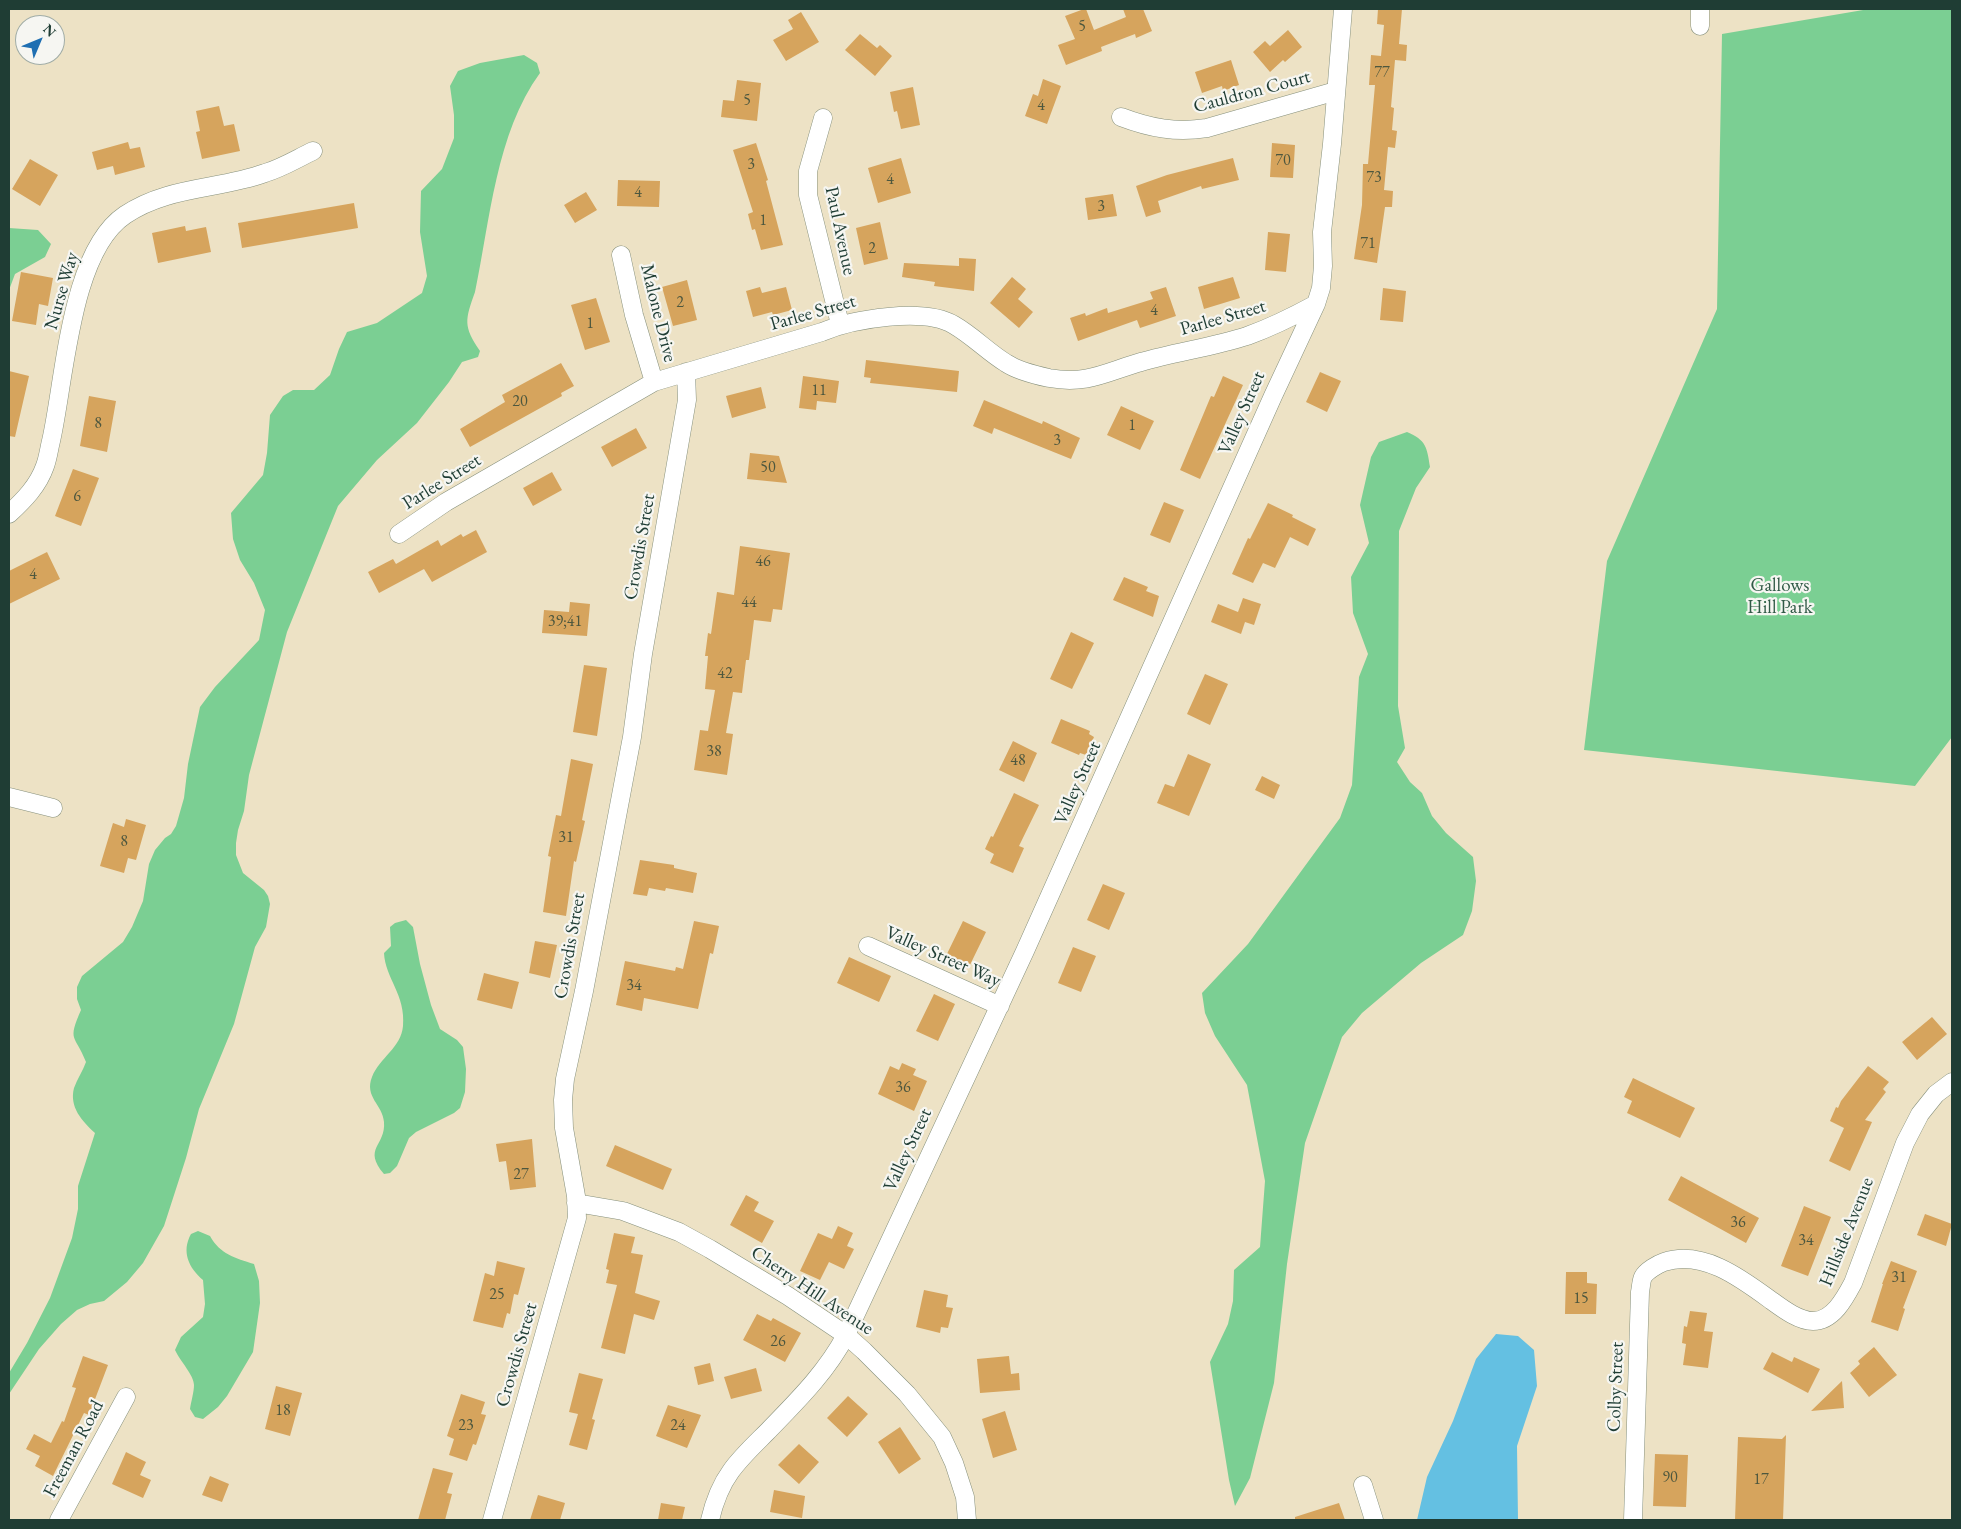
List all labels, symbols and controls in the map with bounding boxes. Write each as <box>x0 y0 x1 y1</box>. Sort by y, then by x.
north arrow <box>15 15 65 65</box>
house number: 5 <box>1078 17 1086 37</box>
text: N <box>40 20 60 40</box>
house number: 77 <box>1374 63 1390 83</box>
street label: Cauldron Court <box>1191 65 1313 119</box>
house number: 5 <box>743 91 751 111</box>
house number: 4 <box>1037 96 1045 116</box>
house number: 70 <box>1275 151 1291 171</box>
house number: 3 <box>747 155 755 175</box>
house number: 73 <box>1366 168 1382 188</box>
house number: 4 <box>886 170 894 190</box>
house number: 4 <box>634 183 642 203</box>
street label: Paul Avenue <box>819 185 861 277</box>
house number: 3 <box>1097 197 1105 217</box>
house number: 1 <box>759 211 767 231</box>
house number: 71 <box>1360 234 1376 254</box>
house number: 2 <box>868 239 876 259</box>
street label: Nurse Way <box>40 249 84 333</box>
street label: Malone Drive <box>635 262 681 364</box>
street label: Parlee Street <box>767 290 859 336</box>
house number: 2 <box>676 293 684 313</box>
street label: Parlee Street <box>1177 295 1269 341</box>
house number: 4 <box>1150 301 1158 321</box>
house number: 1 <box>586 314 594 334</box>
street label: Valley Street <box>1214 368 1270 458</box>
house number: 11 <box>811 381 827 401</box>
house number: 20 <box>512 392 528 412</box>
house number: 8 <box>94 414 102 434</box>
house number: 1 <box>1128 416 1136 436</box>
house number: 3 <box>1053 431 1061 451</box>
street label: Parlee Street <box>399 449 485 515</box>
house number: 50 <box>760 458 776 478</box>
house number: 6 <box>73 487 81 507</box>
street label: Crowdis Street <box>619 492 661 602</box>
house number: 46 <box>755 552 771 572</box>
house number: 4 <box>29 565 37 585</box>
park label: Gallows Hill Park <box>1747 575 1813 619</box>
house number: 44 <box>741 593 757 613</box>
house number: 39;41 <box>548 612 582 632</box>
house number: 42 <box>717 664 733 684</box>
street label: Valley Street <box>1050 738 1106 828</box>
house number: 38 <box>706 742 722 762</box>
house number: 48 <box>1010 751 1026 771</box>
house number: 31 <box>558 828 574 848</box>
house number: 8 <box>120 832 128 852</box>
street label: Crowdis Street <box>549 891 591 1001</box>
street label: Valley Street Way <box>882 921 1004 993</box>
house number: 34 <box>626 976 642 996</box>
house number: 36 <box>895 1078 911 1098</box>
street label: Valley Street <box>879 1105 937 1195</box>
house number: 27 <box>513 1165 529 1185</box>
street label: Hillside Avenue <box>1815 1174 1879 1290</box>
house number: 36 <box>1730 1213 1746 1233</box>
house number: 34 <box>1798 1231 1814 1251</box>
street label: Cherry Hill Avenue <box>746 1242 878 1340</box>
house number: 31 <box>1891 1268 1907 1288</box>
house number: 25 <box>489 1285 505 1305</box>
house number: 15 <box>1573 1289 1589 1309</box>
street label: Crowdis Street <box>491 1300 543 1410</box>
house number: 26 <box>770 1332 786 1352</box>
street label: Colby Street <box>1603 1341 1629 1433</box>
street label: Freeman Road <box>39 1397 109 1501</box>
house number: 18 <box>275 1401 291 1421</box>
house number: 23 <box>458 1416 474 1436</box>
house number: 24 <box>670 1416 686 1436</box>
house number: 90 <box>1662 1468 1678 1488</box>
house number: 17 <box>1753 1470 1769 1490</box>

